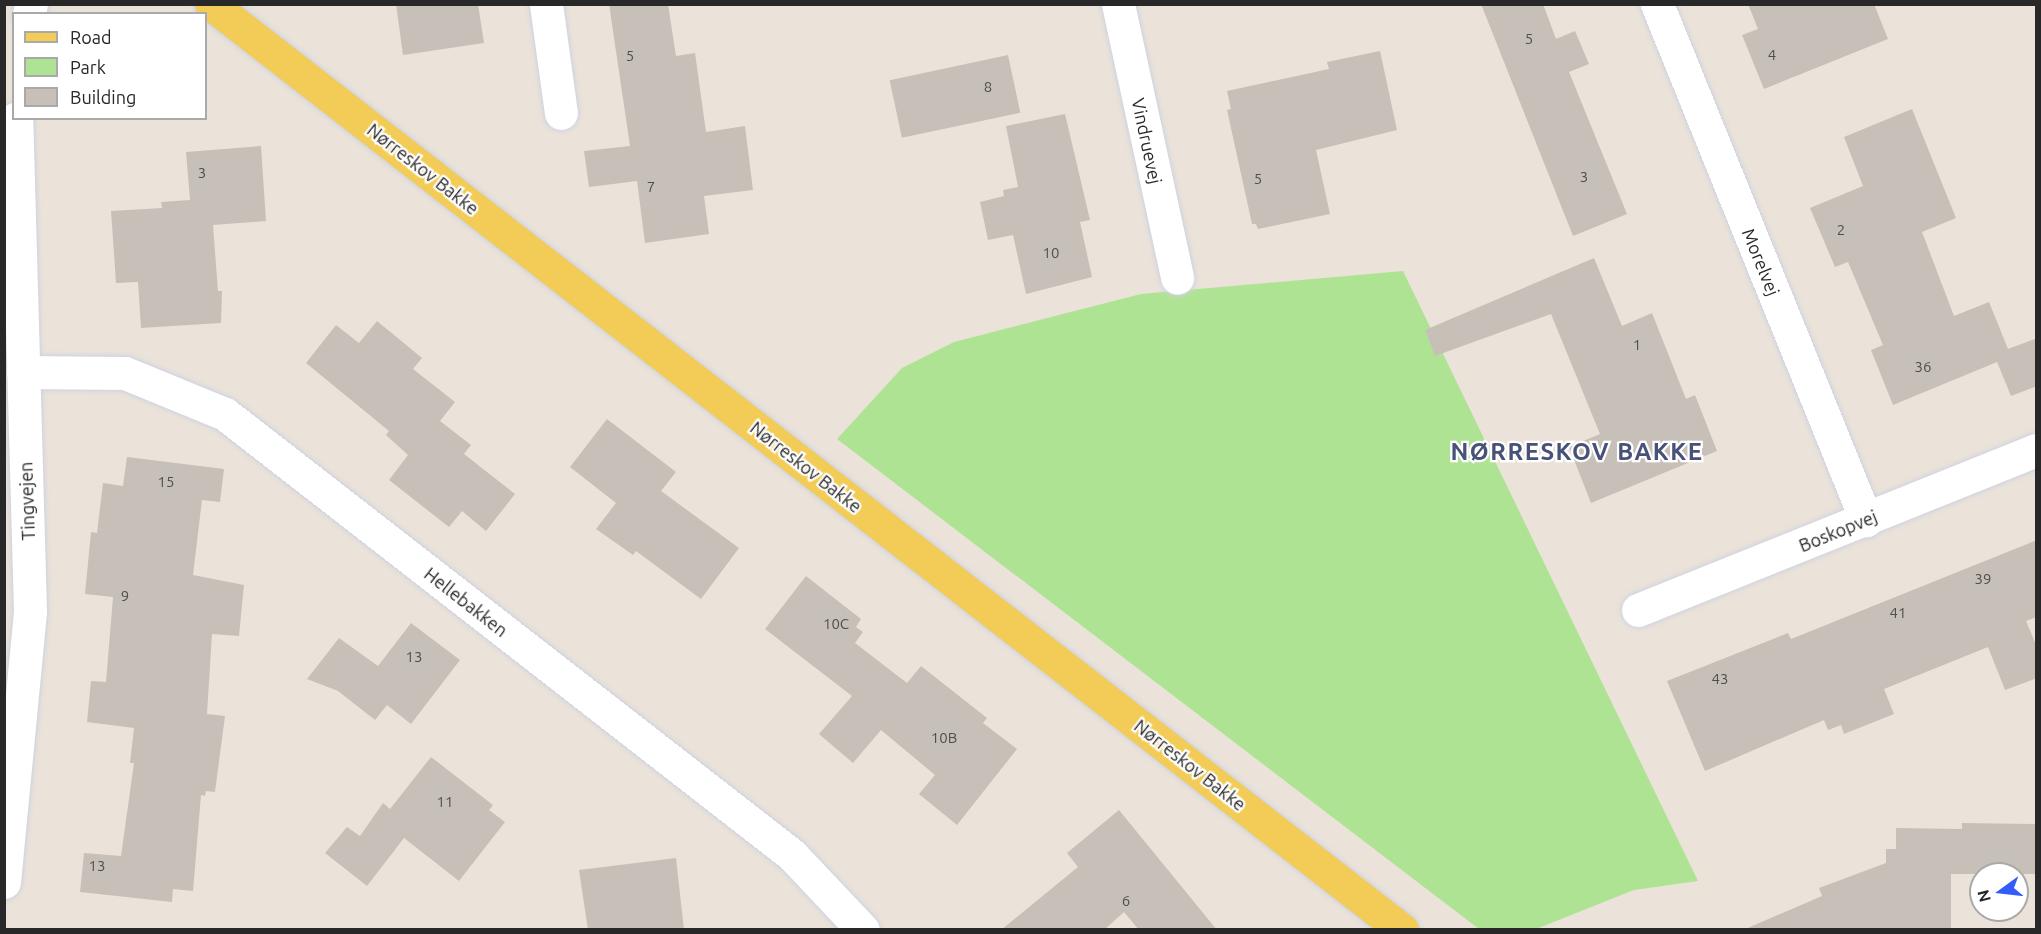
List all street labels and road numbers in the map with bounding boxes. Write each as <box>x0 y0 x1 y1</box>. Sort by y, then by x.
street label: Vindruevej <box>1127 96 1167 186</box>
street label: Nørreskov Bakke <box>363 119 483 219</box>
street label: Morelvej <box>1738 225 1784 299</box>
street label: Nørreskov Bakke <box>746 417 866 517</box>
street label: Tingvejen <box>15 461 39 541</box>
street label: Boskopvej <box>1796 506 1880 556</box>
street label: Hellebakken <box>420 563 512 641</box>
street label: Nørreskov Bakke <box>1130 715 1250 815</box>

